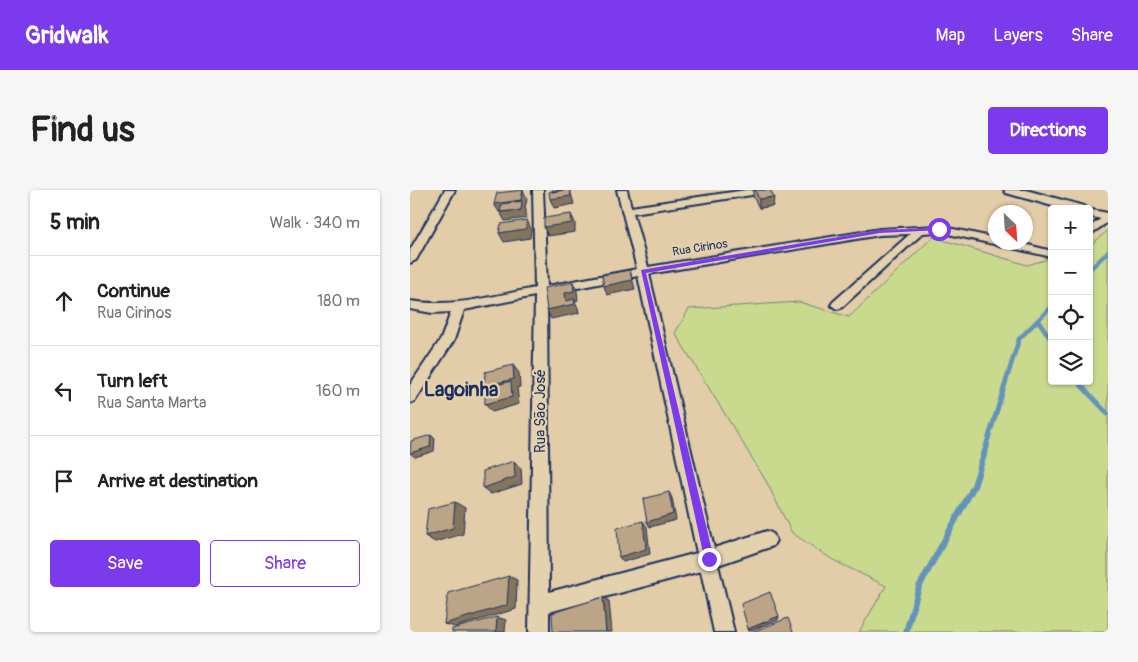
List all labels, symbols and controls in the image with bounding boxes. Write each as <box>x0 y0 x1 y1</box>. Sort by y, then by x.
text: Gridwalk <box>25 21 109 50</box>
text: Map <box>936 24 965 47</box>
text: Layers <box>993 24 1043 47</box>
text: Share <box>1071 24 1113 47</box>
button: Directions <box>988 107 1108 154</box>
text: Find us <box>30 108 135 152</box>
north arrow <box>988 205 1033 250</box>
map controls <box>1048 205 1093 385</box>
button: + <box>1048 205 1093 250</box>
text: 5 min <box>50 209 100 236</box>
text: Walk · 340 m <box>269 213 360 233</box>
route start <box>928 218 951 241</box>
street label: Rua Cirinos <box>671 236 729 260</box>
button: − <box>1048 250 1093 295</box>
text: Continue <box>97 279 170 303</box>
icon: ahead <box>50 287 78 315</box>
text: 180 m <box>317 291 360 311</box>
button: locate <box>1048 295 1093 340</box>
text: Rua Cirinos <box>97 303 171 323</box>
button: layers <box>1048 340 1093 385</box>
text: Turn left <box>97 369 167 393</box>
street label: Rua São José <box>531 369 550 453</box>
icon: left <box>50 377 78 405</box>
district label: Lagoinha <box>424 377 498 402</box>
text: 160 m <box>316 381 360 401</box>
text: Rua Santa Marta <box>97 393 206 413</box>
icon: arrive <box>50 467 78 495</box>
text: Arrive at destination <box>97 469 258 493</box>
button: Save <box>50 540 200 587</box>
button: Share <box>210 540 360 587</box>
route end <box>698 548 721 571</box>

